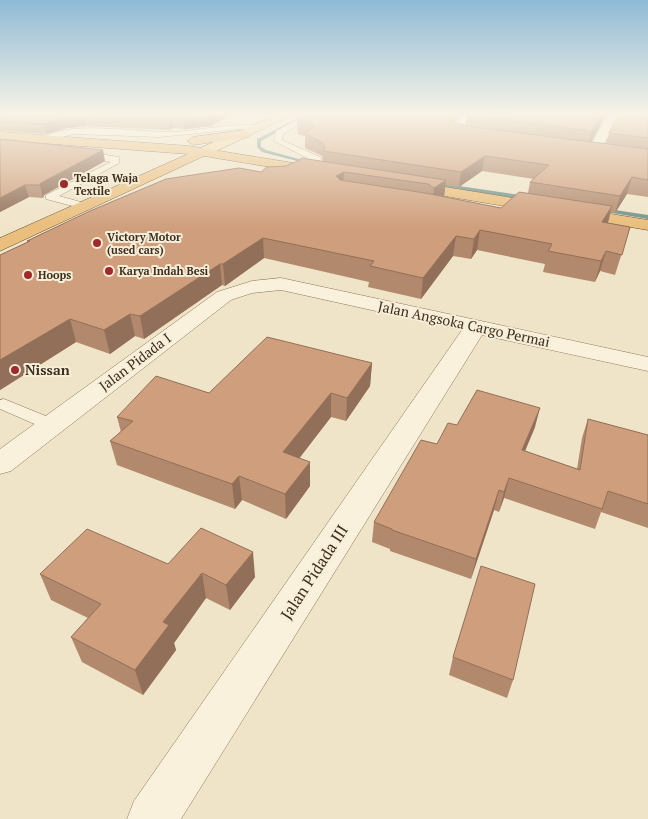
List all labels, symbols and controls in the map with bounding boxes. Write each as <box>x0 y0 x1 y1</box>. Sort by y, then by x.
place label: Telaga Waja Textile <box>74 171 138 198</box>
marker: Telaga Waja Textile <box>58 178 70 190</box>
place label: Victory Motor (used cars) <box>107 230 181 257</box>
marker: Victory Motor (used cars) <box>91 237 103 249</box>
place label: Karya Indah Besi <box>119 264 209 278</box>
marker: Karya Indah Besi <box>103 265 115 277</box>
place label: Hoops <box>38 268 71 282</box>
marker: Hoops <box>22 269 34 281</box>
street label: Jalan Angsoka Cargo Permai <box>377 296 552 351</box>
street label: Jalan Pidada I <box>95 328 175 395</box>
place label: Nissan <box>25 360 70 379</box>
marker: Nissan <box>9 364 21 376</box>
street label: Jalan Pidada III <box>275 520 353 624</box>

